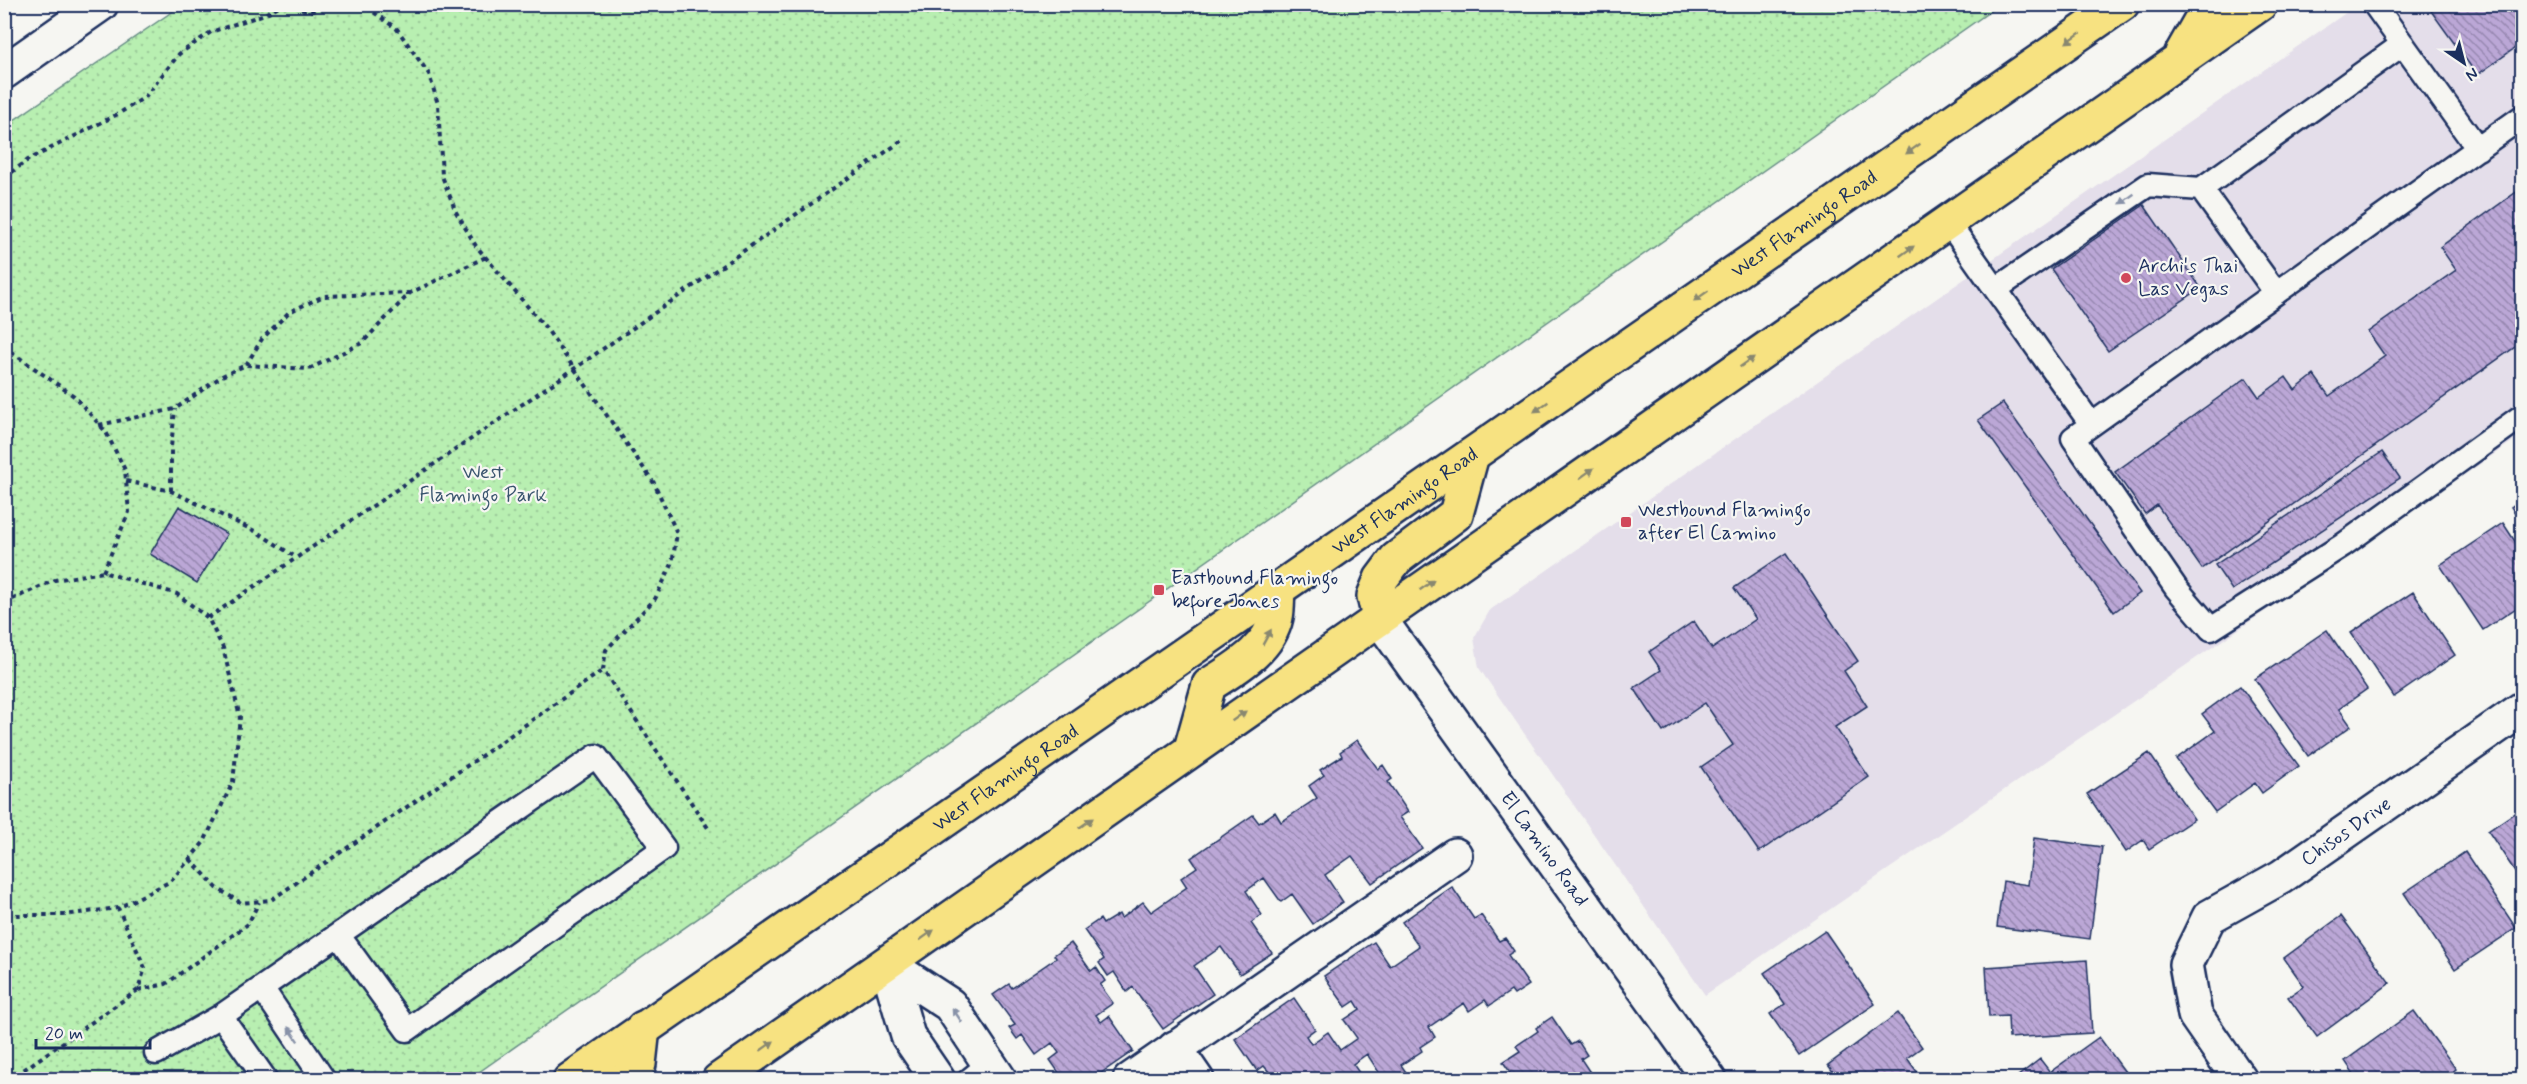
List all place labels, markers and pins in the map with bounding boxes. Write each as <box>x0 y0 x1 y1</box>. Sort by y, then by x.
place label: Archi's Thai Las Vegas <box>2138 253 2238 303</box>
marker: Archi's Thai Las Vegas <box>2119 271 2133 285</box>
place label: Westbound Flamingo after El Camino <box>1638 497 1811 547</box>
marker: Westbound Flamingo after El Camino <box>1619 515 1633 529</box>
place label: Eastbound Flamingo before Jones <box>1171 565 1338 617</box>
marker: Eastbound Flamingo before Jones <box>1152 583 1166 597</box>

